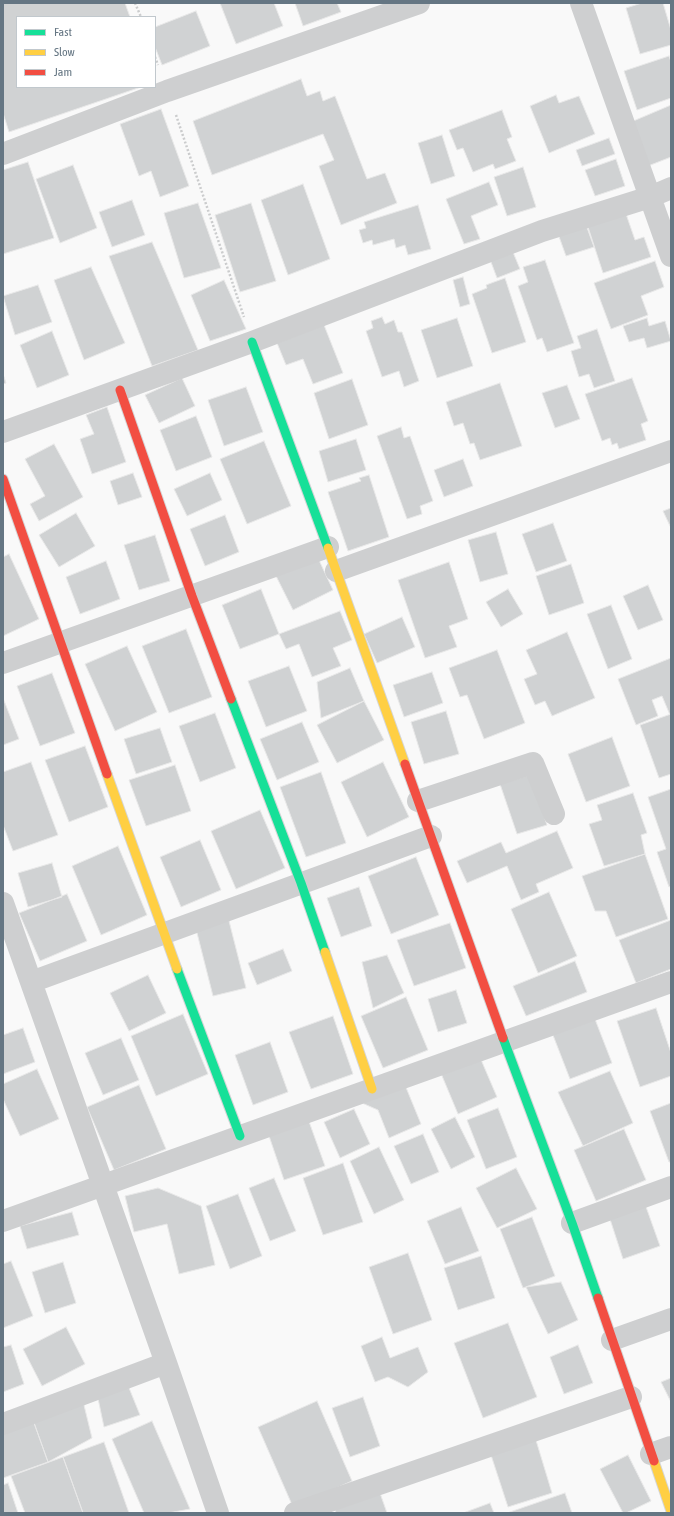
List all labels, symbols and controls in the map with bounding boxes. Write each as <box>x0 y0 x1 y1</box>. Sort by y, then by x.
legend <box>16 16 156 88</box>
text: Fast <box>54 25 72 39</box>
text: Slow <box>54 45 75 59</box>
text: Jam <box>54 65 72 79</box>

